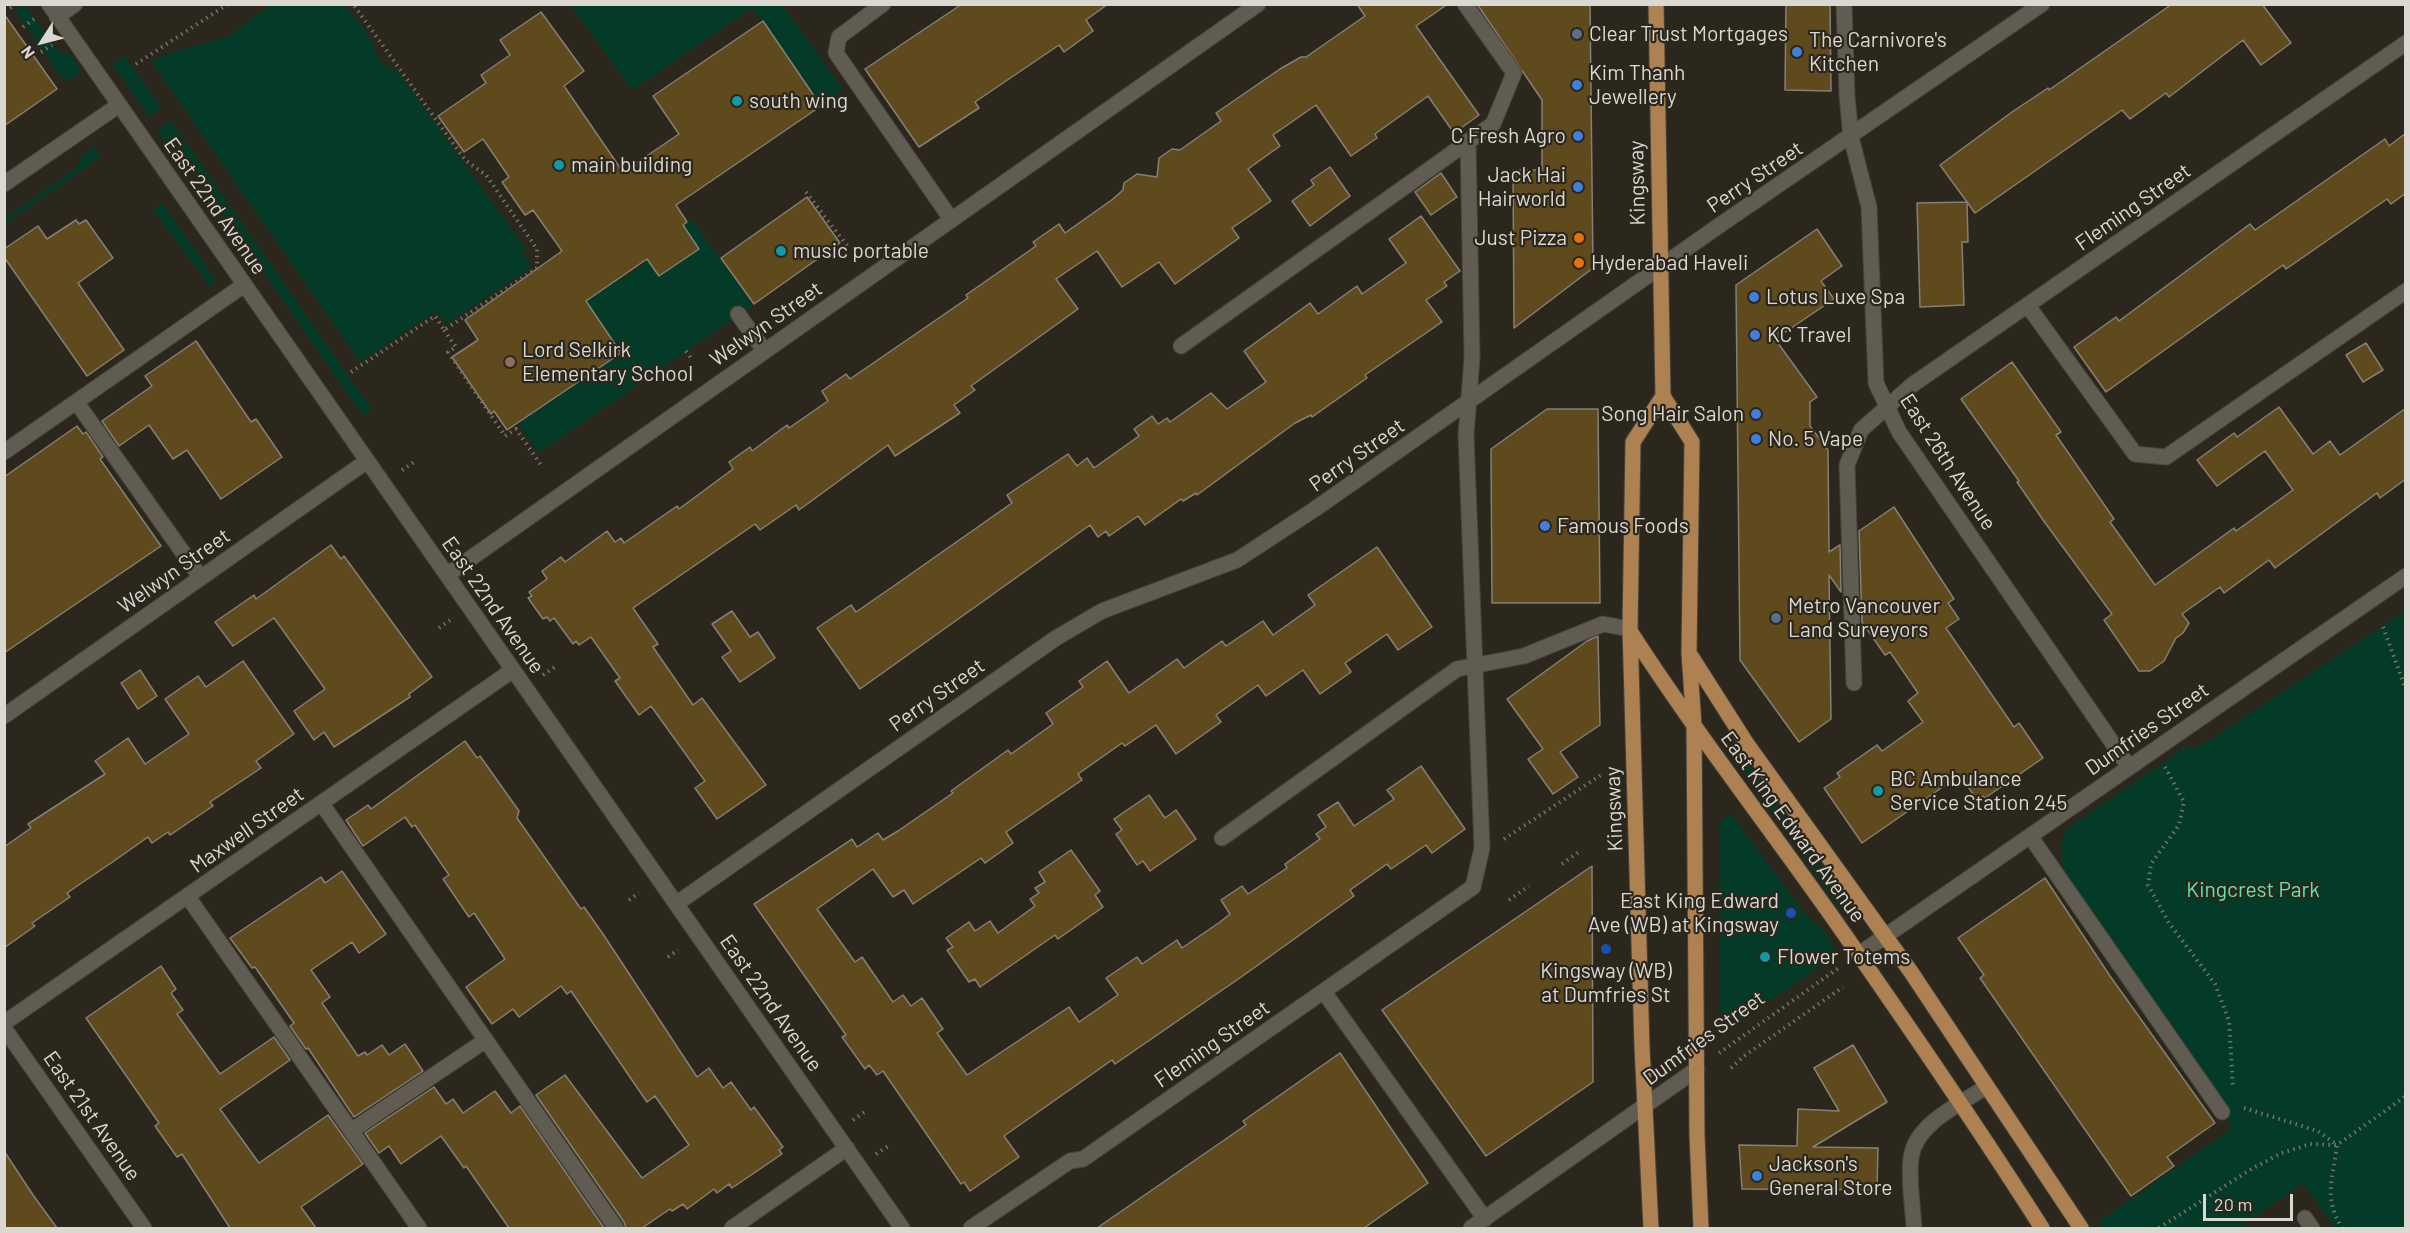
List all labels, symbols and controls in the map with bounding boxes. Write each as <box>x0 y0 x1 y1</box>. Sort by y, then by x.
north arrow <box>12 12 72 72</box>
place label: Clear Trust Mortgages <box>1589 21 1788 47</box>
marker: Clear Trust Mortgages <box>1570 27 1584 41</box>
place label: The Carnivore's Kitchen <box>1809 27 1947 77</box>
text: N <box>16 43 38 63</box>
marker: The Carnivore's Kitchen <box>1790 45 1804 59</box>
place label: Kim Thanh Jewellery <box>1589 60 1685 110</box>
marker: Kim Thanh Jewellery <box>1570 78 1584 92</box>
place label: south wing <box>749 88 848 114</box>
marker: south wing <box>730 94 744 108</box>
place label: C Fresh Agro <box>1451 123 1566 149</box>
marker: C Fresh Agro <box>1571 129 1585 143</box>
street label: East 22nd Avenue <box>158 133 272 279</box>
street label: Perry Street <box>1702 136 1808 218</box>
street label: Kingsway <box>1624 140 1650 226</box>
place label: main building <box>571 152 692 178</box>
marker: main building <box>552 158 566 172</box>
street label: Fleming Street <box>2071 158 2195 256</box>
place label: Jack Hai Hairworld <box>1478 162 1566 212</box>
marker: Jack Hai Hairworld <box>1571 180 1585 194</box>
place label: Just Pizza <box>1474 225 1567 251</box>
marker: Just Pizza <box>1572 231 1586 245</box>
place label: music portable <box>793 238 929 264</box>
marker: music portable <box>774 244 788 258</box>
place label: Hyderabad Haveli <box>1591 250 1748 276</box>
marker: Hyderabad Haveli <box>1572 256 1586 270</box>
street label: Welwyn Street <box>705 276 827 372</box>
place label: Lotus Luxe Spa <box>1766 284 1905 310</box>
marker: Lotus Luxe Spa <box>1747 290 1761 304</box>
place label: KC Travel <box>1767 322 1851 348</box>
marker: KC Travel <box>1748 328 1762 342</box>
place label: Lord Selkirk Elementary School <box>522 337 693 387</box>
marker: Lord Selkirk Elementary School <box>503 355 517 369</box>
street label: East 26th Avenue <box>1895 389 2001 535</box>
place label: Song Hair Salon <box>1601 401 1744 427</box>
marker: Song Hair Salon <box>1749 407 1763 421</box>
street label: Perry Street <box>1305 413 1409 497</box>
place label: No. 5 Vape <box>1768 426 1863 452</box>
marker: No. 5 Vape <box>1749 432 1763 446</box>
place label: Famous Foods <box>1557 513 1689 539</box>
marker: Famous Foods <box>1538 519 1552 533</box>
street label: Welwyn Street <box>113 523 235 619</box>
street label: East 22nd Avenue <box>436 532 550 678</box>
place label: Metro Vancouver Land Surveyors <box>1788 593 1940 643</box>
marker: Metro Vancouver Land Surveyors <box>1769 611 1783 625</box>
street label: Perry Street <box>885 653 989 737</box>
street label: Dumfries Street <box>2081 677 2213 781</box>
street label: East King Edward Avenue <box>1715 727 1871 927</box>
street label: Kingsway <box>1600 766 1628 852</box>
place label: BC Ambulance Service Station 245 <box>1890 766 2067 816</box>
street label: Maxwell Street <box>185 782 309 878</box>
marker: BC Ambulance Service Station 245 <box>1871 784 1885 798</box>
park label: Kingcrest Park <box>2186 877 2320 903</box>
place label: East King Edward Ave (WB) at Kingsway <box>1588 888 1779 938</box>
marker: East King Edward Ave (WB) at Kingsway <box>1784 906 1798 920</box>
street label: East 22nd Avenue <box>714 930 828 1076</box>
marker: Kingsway (WB) at Dumfries St <box>1599 942 1613 956</box>
place label: Flower Totems <box>1777 944 1910 970</box>
marker: Flower Totems <box>1758 950 1772 964</box>
place label: Kingsway (WB) at Dumfries St <box>1540 958 1672 1008</box>
street label: Dumfries Street <box>1638 985 1770 1091</box>
street label: Fleming Street <box>1150 995 1274 1093</box>
street label: East 21st Avenue <box>38 1046 146 1186</box>
place label: Jackson's General Store <box>1769 1151 1893 1201</box>
marker: Jackson's General Store <box>1750 1169 1764 1183</box>
scale bar <box>2206 1182 2296 1220</box>
text: 20 m <box>2214 1193 2252 1215</box>

